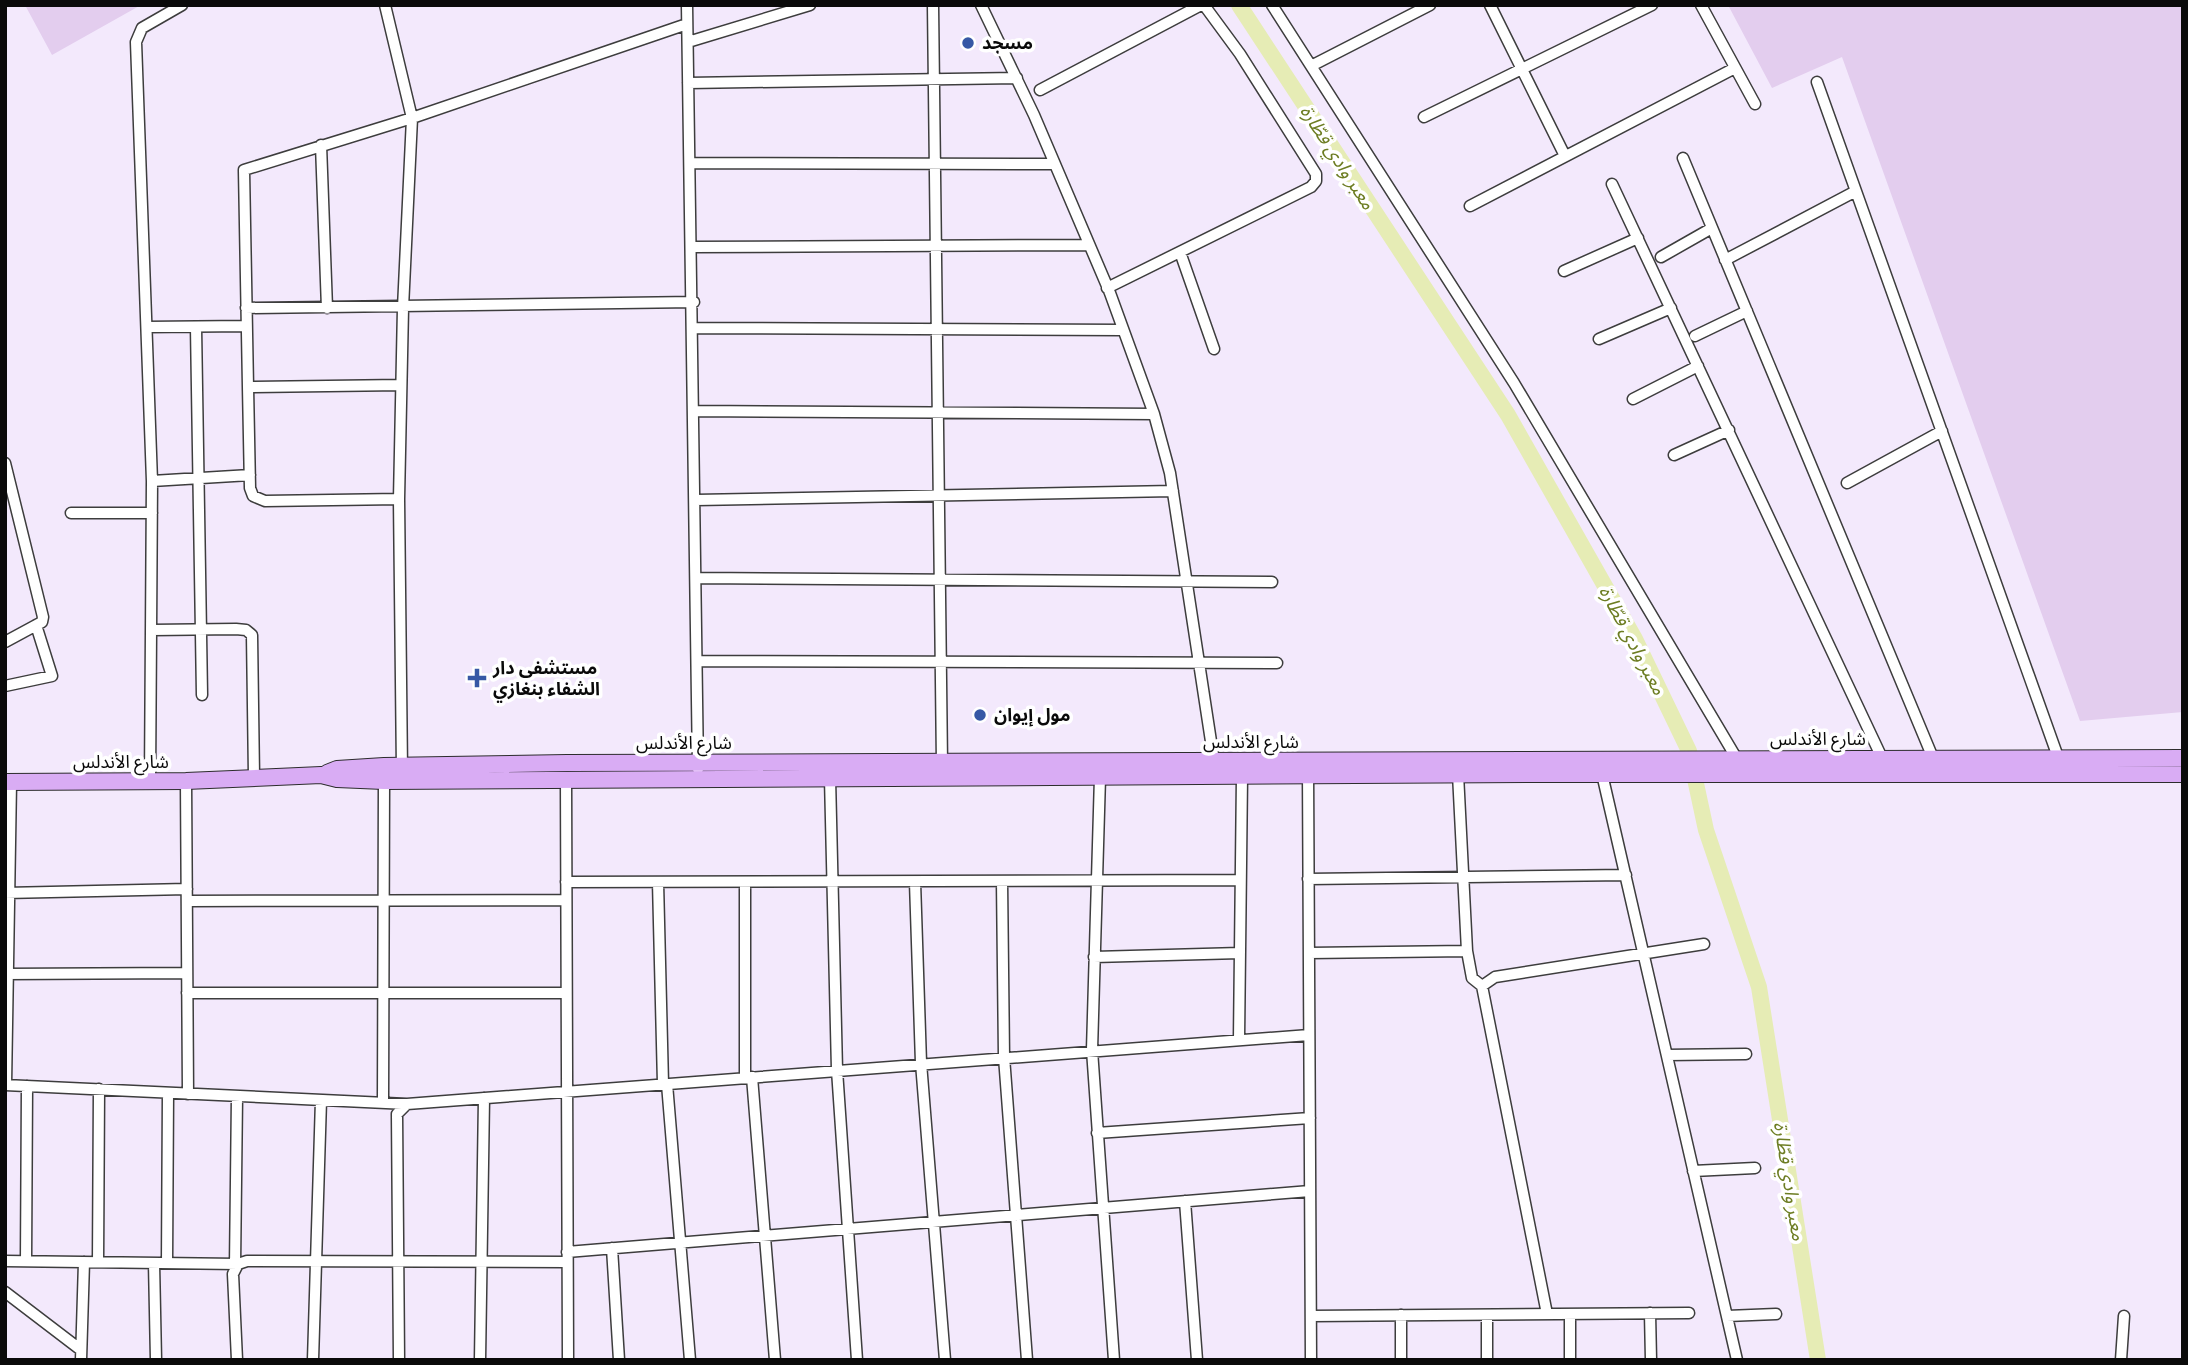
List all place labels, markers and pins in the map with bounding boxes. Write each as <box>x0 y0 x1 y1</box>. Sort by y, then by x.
place label: مسجد <box>982 31 1033 54</box>
marker: مسجد <box>960 35 976 51</box>
place label: مستشفى دار الشفاء بنغازي <box>492 656 600 703</box>
marker: مستشفى دار الشفاء بنغازي <box>467 668 487 688</box>
place label: مول إيوان <box>994 703 1070 727</box>
marker: مول إيوان <box>972 707 988 723</box>

